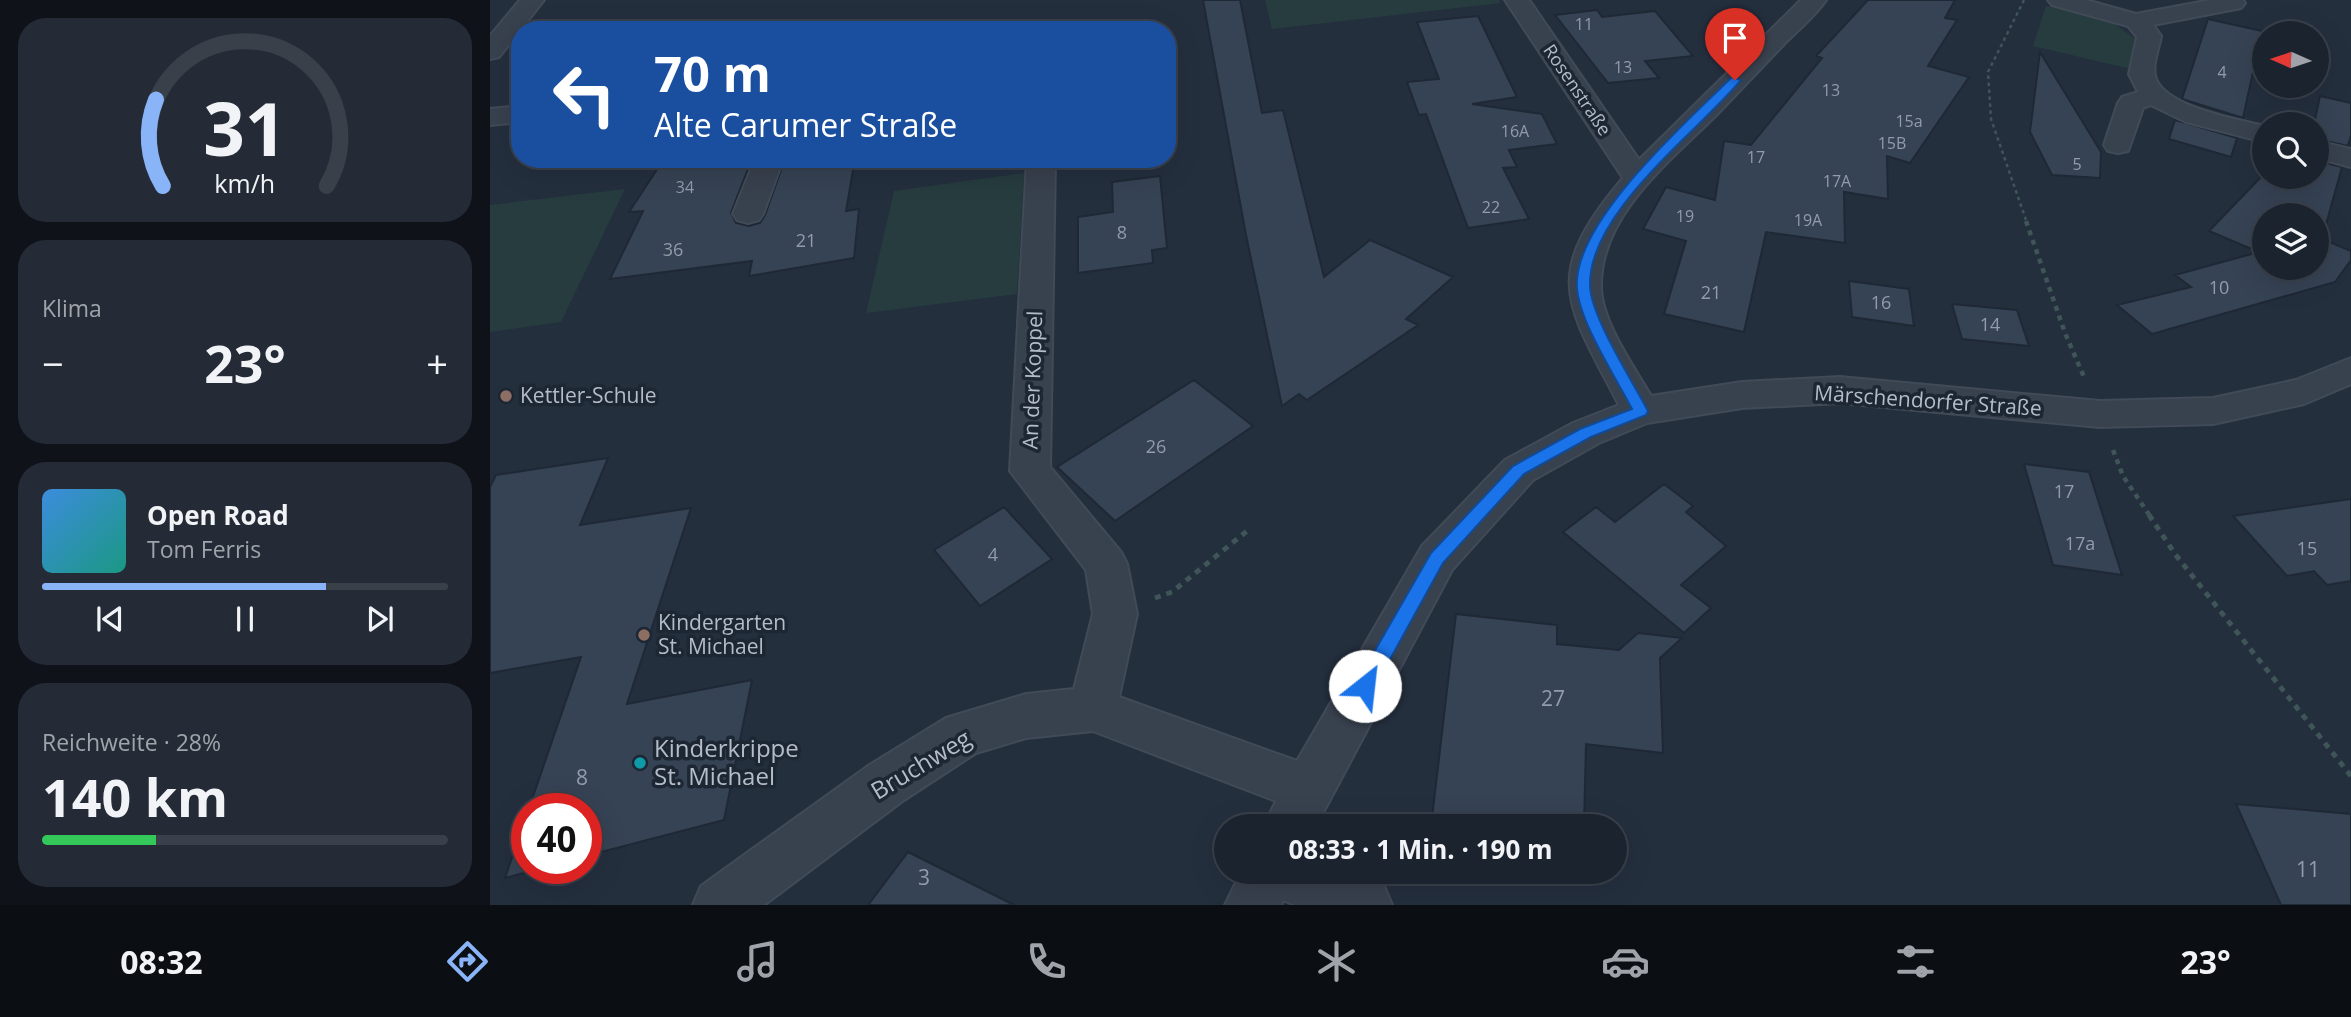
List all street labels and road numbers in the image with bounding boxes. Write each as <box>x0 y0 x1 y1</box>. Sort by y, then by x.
street label: Rosenstraße <box>1538 39 1617 140</box>
street label: An der Koppel <box>1016 310 1048 450</box>
street label: Märschendorfer Straße <box>1813 378 2043 422</box>
street label: Bruchweg <box>864 721 976 807</box>

